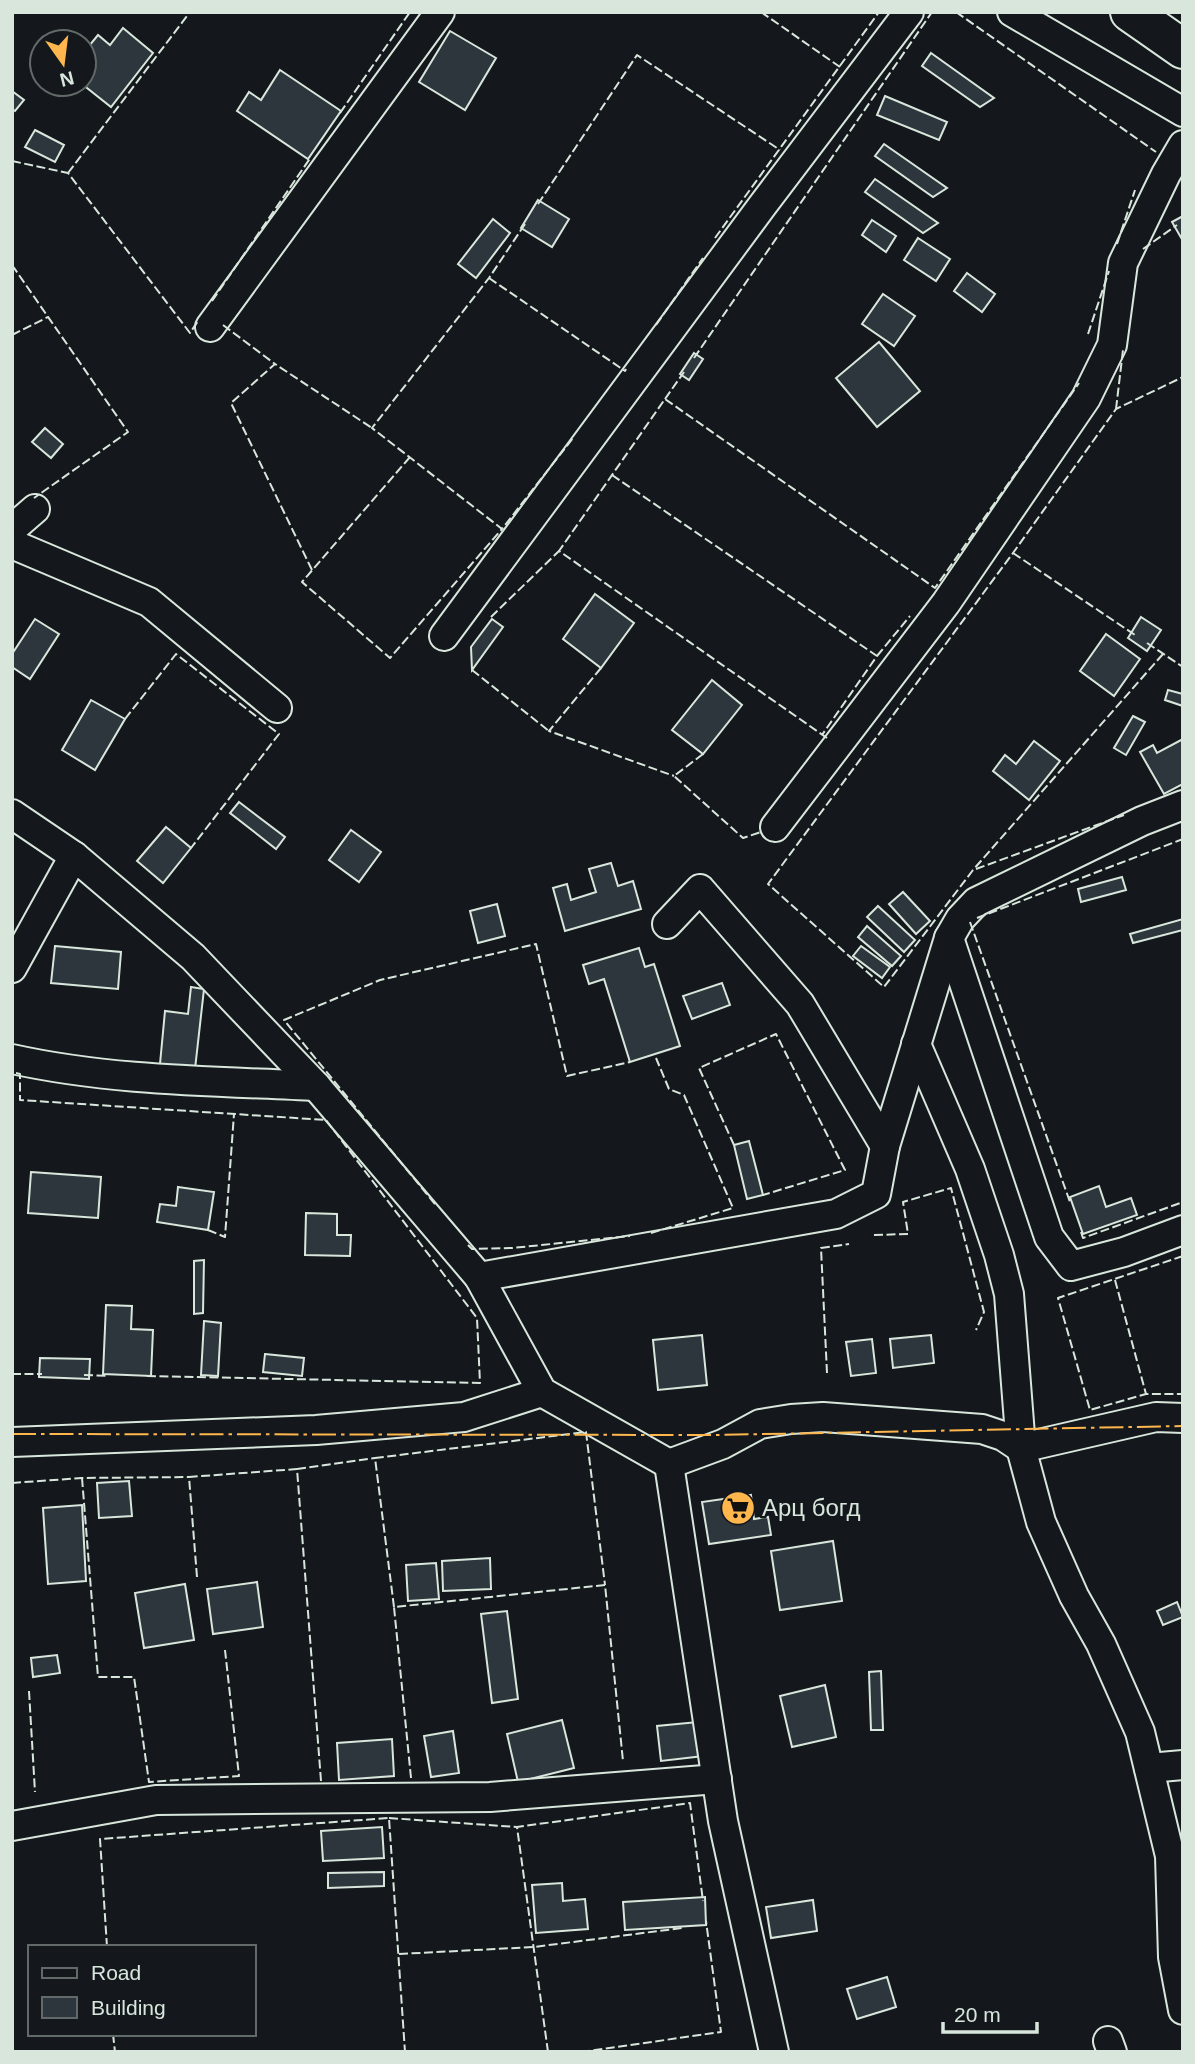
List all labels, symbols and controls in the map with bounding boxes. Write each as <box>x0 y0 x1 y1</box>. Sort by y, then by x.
north arrow <box>28 28 98 98</box>
text: N <box>58 67 76 91</box>
supermarket icon: Арц богд <box>719 1489 757 1527</box>
place label: Арц богд <box>762 1494 861 1521</box>
legend <box>28 1945 256 2036</box>
text: Road <box>91 1961 141 1984</box>
scale bar <box>943 1990 1038 2034</box>
text: Building <box>91 1996 166 2019</box>
text: 20 m <box>954 2003 1001 2026</box>

